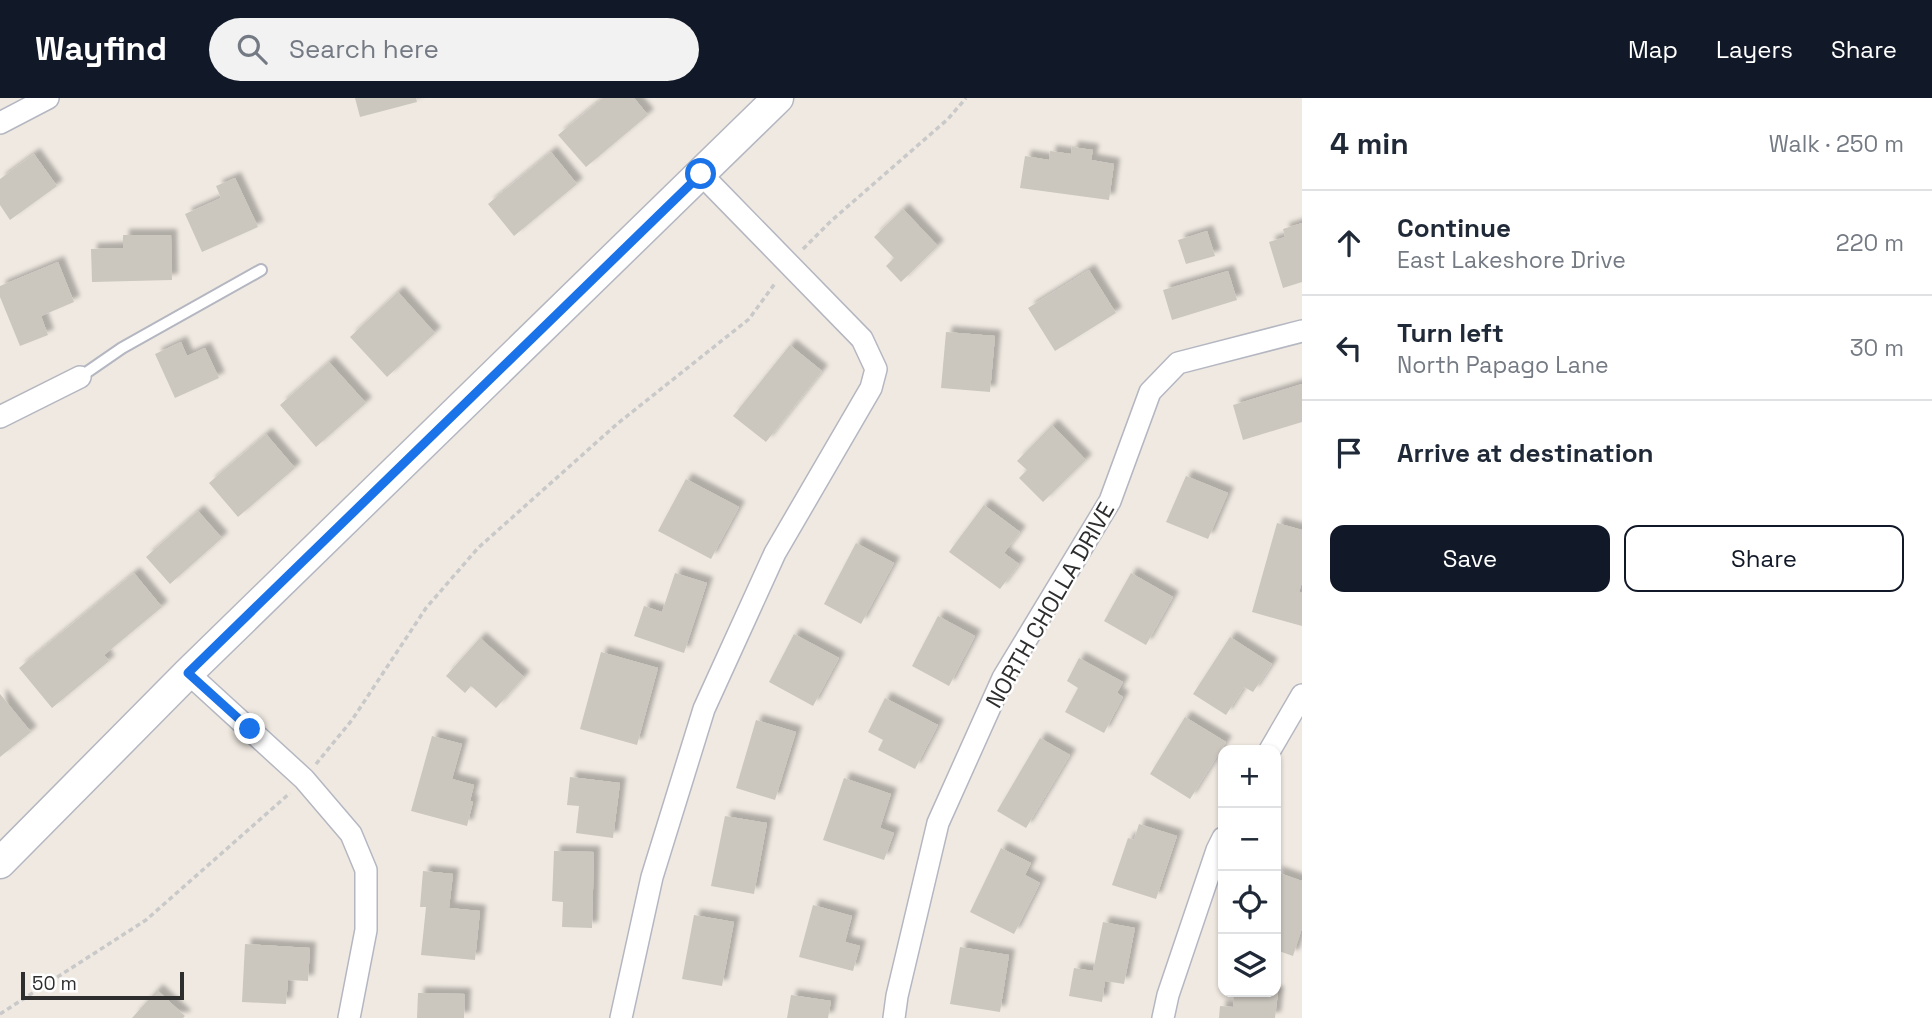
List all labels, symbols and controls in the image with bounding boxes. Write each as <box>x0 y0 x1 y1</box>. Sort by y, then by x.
search box <box>209 18 699 81</box>
text: Wayfind <box>35 28 167 70</box>
icon: search <box>233 30 271 68</box>
text: Search here <box>289 32 439 66</box>
text: Map <box>1628 34 1678 65</box>
text: Layers <box>1716 34 1793 65</box>
text: Share <box>1831 34 1897 65</box>
text: 4 min <box>1330 124 1409 163</box>
text: Walk · 250 m <box>1769 129 1904 159</box>
route start <box>685 158 716 189</box>
text: Continue <box>1397 211 1511 245</box>
icon: ahead <box>1330 224 1368 262</box>
text: 220 m <box>1836 228 1904 258</box>
text: East Lakeshore Drive <box>1397 245 1626 275</box>
text: Turn left <box>1397 316 1504 350</box>
icon: left <box>1330 329 1368 367</box>
text: 30 m <box>1850 333 1904 363</box>
text: North Papago Lane <box>1397 350 1609 380</box>
icon: arrive <box>1330 434 1368 472</box>
text: Arrive at destination <box>1397 436 1654 470</box>
street label: NORTH CHOLLA DRIVE <box>979 497 1121 713</box>
button: Save <box>1330 525 1610 592</box>
button: Share <box>1624 525 1904 592</box>
route end <box>234 713 265 744</box>
map controls <box>1218 745 1281 997</box>
button: + <box>1218 745 1281 808</box>
button: − <box>1218 808 1281 871</box>
button: locate <box>1218 871 1281 934</box>
button: layers <box>1218 934 1281 997</box>
scale bar <box>21 969 184 1001</box>
text: 50 m <box>32 971 77 996</box>

